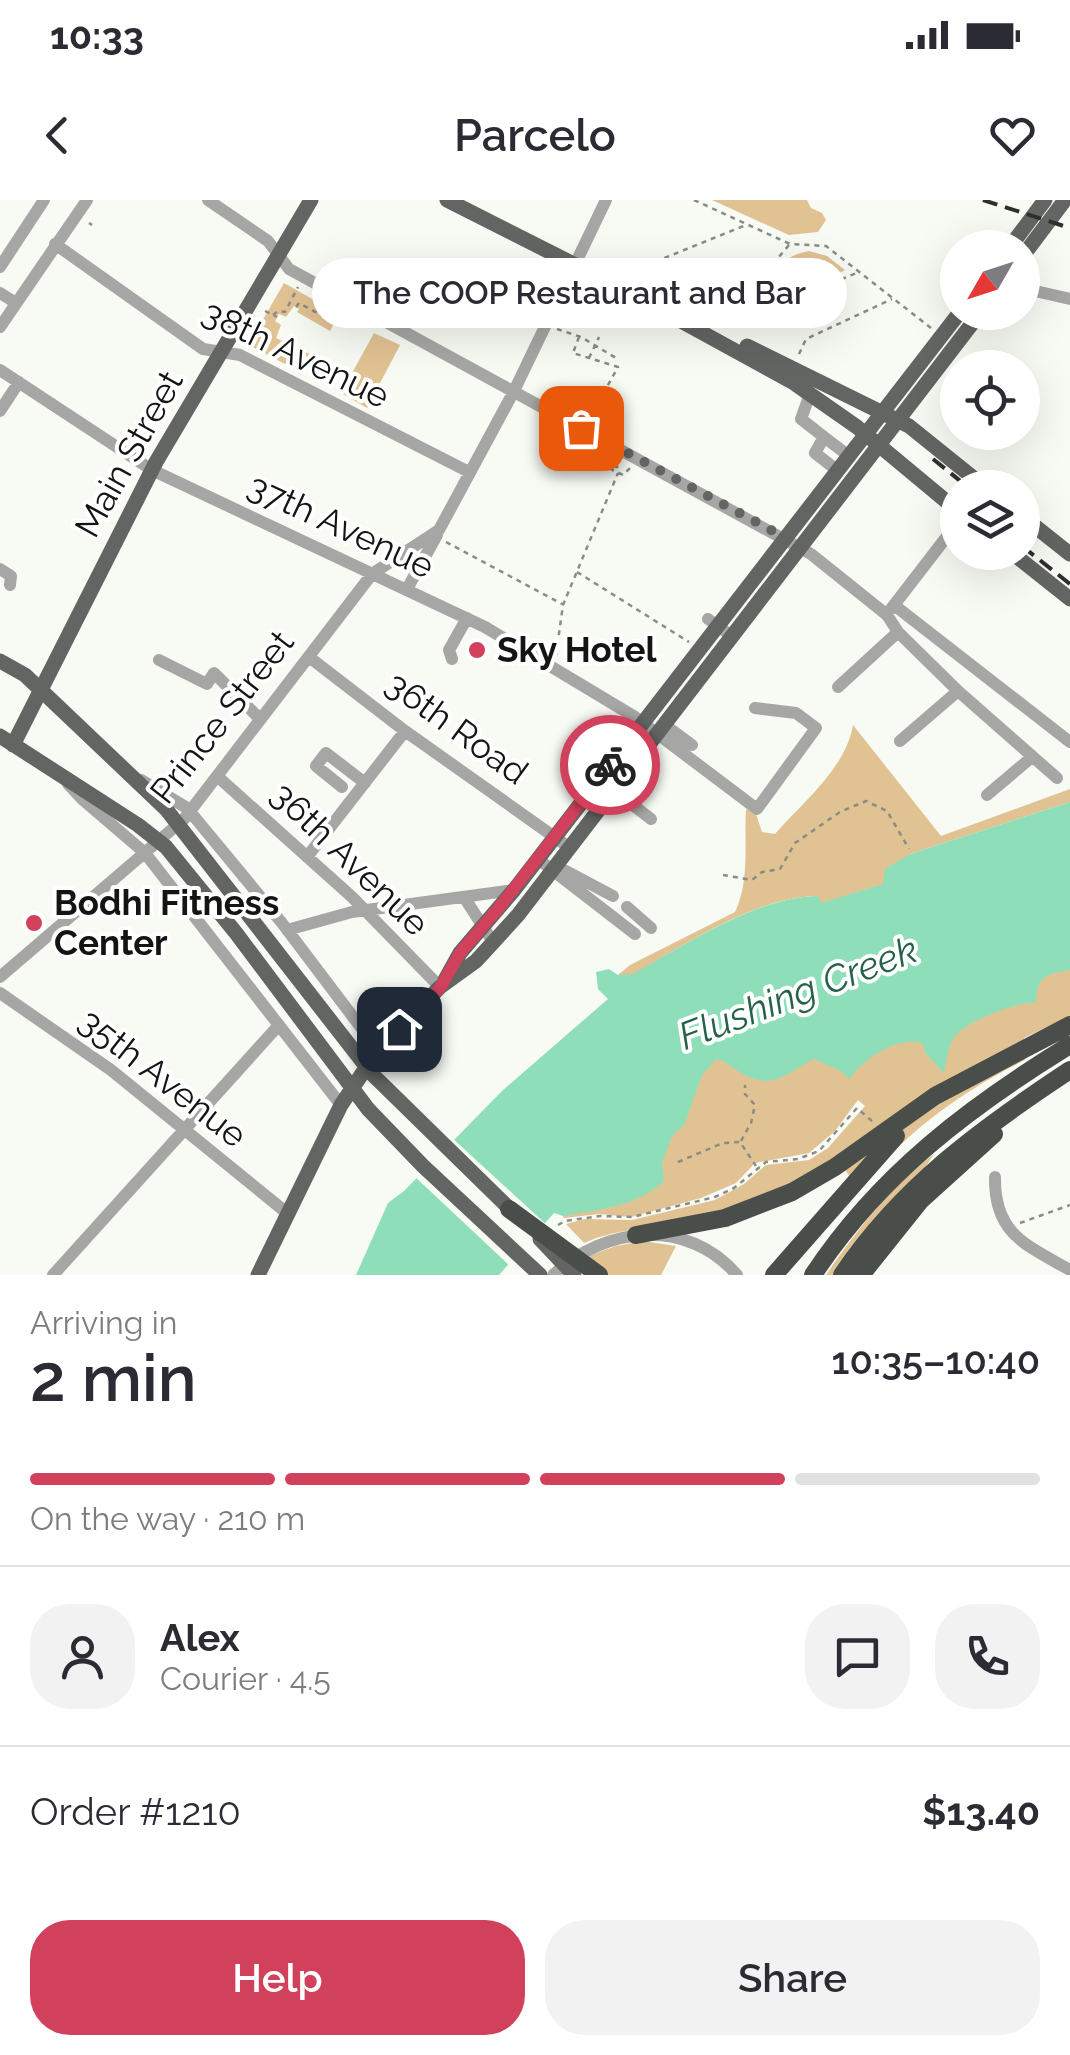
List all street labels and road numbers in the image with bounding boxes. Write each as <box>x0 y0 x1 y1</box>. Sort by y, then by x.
street label: 38th Avenue <box>196 291 396 416</box>
street label: Main Street <box>66 363 191 544</box>
street label: 37th Avenue <box>242 465 441 586</box>
street label: Prince Street <box>142 622 302 811</box>
street label: 36th Road <box>379 663 536 793</box>
street label: 36th Avenue <box>263 774 437 944</box>
street label: 35th Avenue <box>72 1000 255 1155</box>

